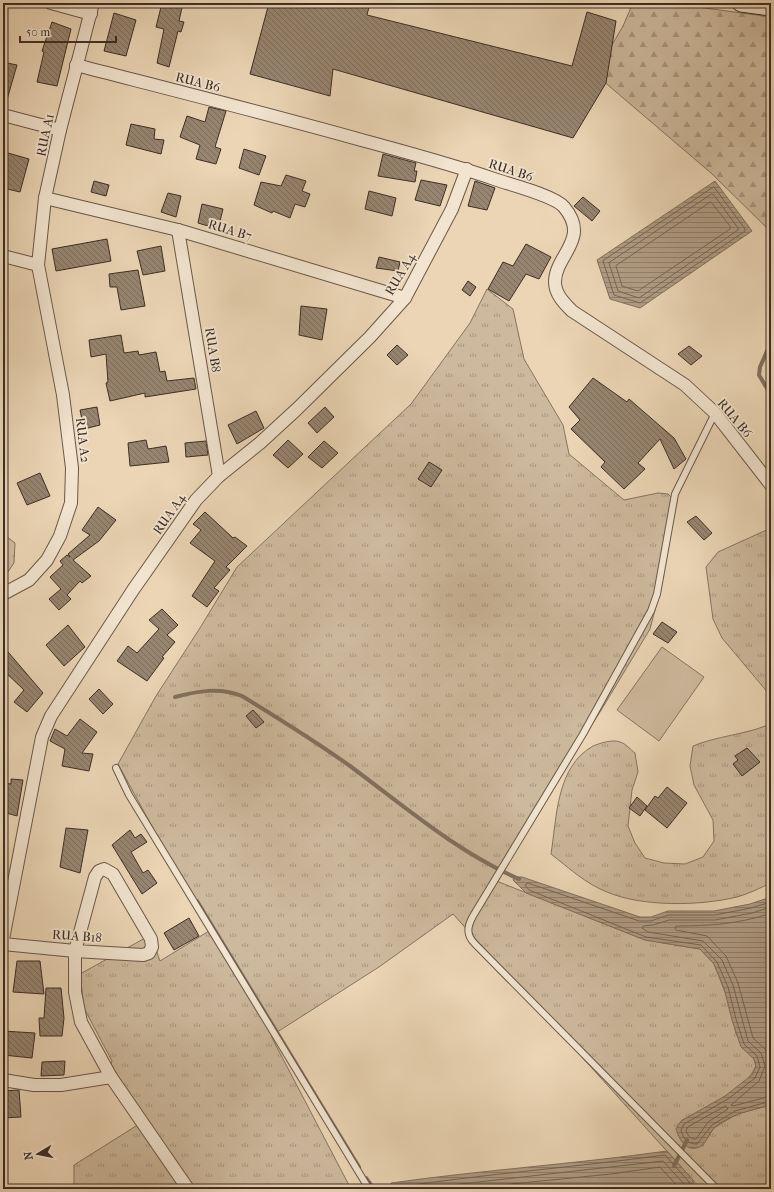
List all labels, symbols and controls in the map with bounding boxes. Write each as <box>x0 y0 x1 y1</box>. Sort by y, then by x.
scale bar <box>20 18 116 44</box>
text: 50 m <box>26 25 50 39</box>
street label: RUA B6 <box>174 69 223 95</box>
street label: RUA A1 <box>33 112 57 158</box>
street label: RUA B6 <box>487 156 536 185</box>
street label: RUA B7 <box>206 216 254 244</box>
street label: RUA A4 <box>382 250 419 298</box>
street label: RUA B8 <box>202 326 224 374</box>
street label: RUA B6 <box>715 396 756 441</box>
street label: RUA A2 <box>73 417 93 464</box>
street label: RUA A4 <box>150 490 189 537</box>
street label: RUA B18 <box>52 927 102 945</box>
north arrow <box>18 1134 58 1174</box>
text: N <box>21 1150 36 1161</box>

